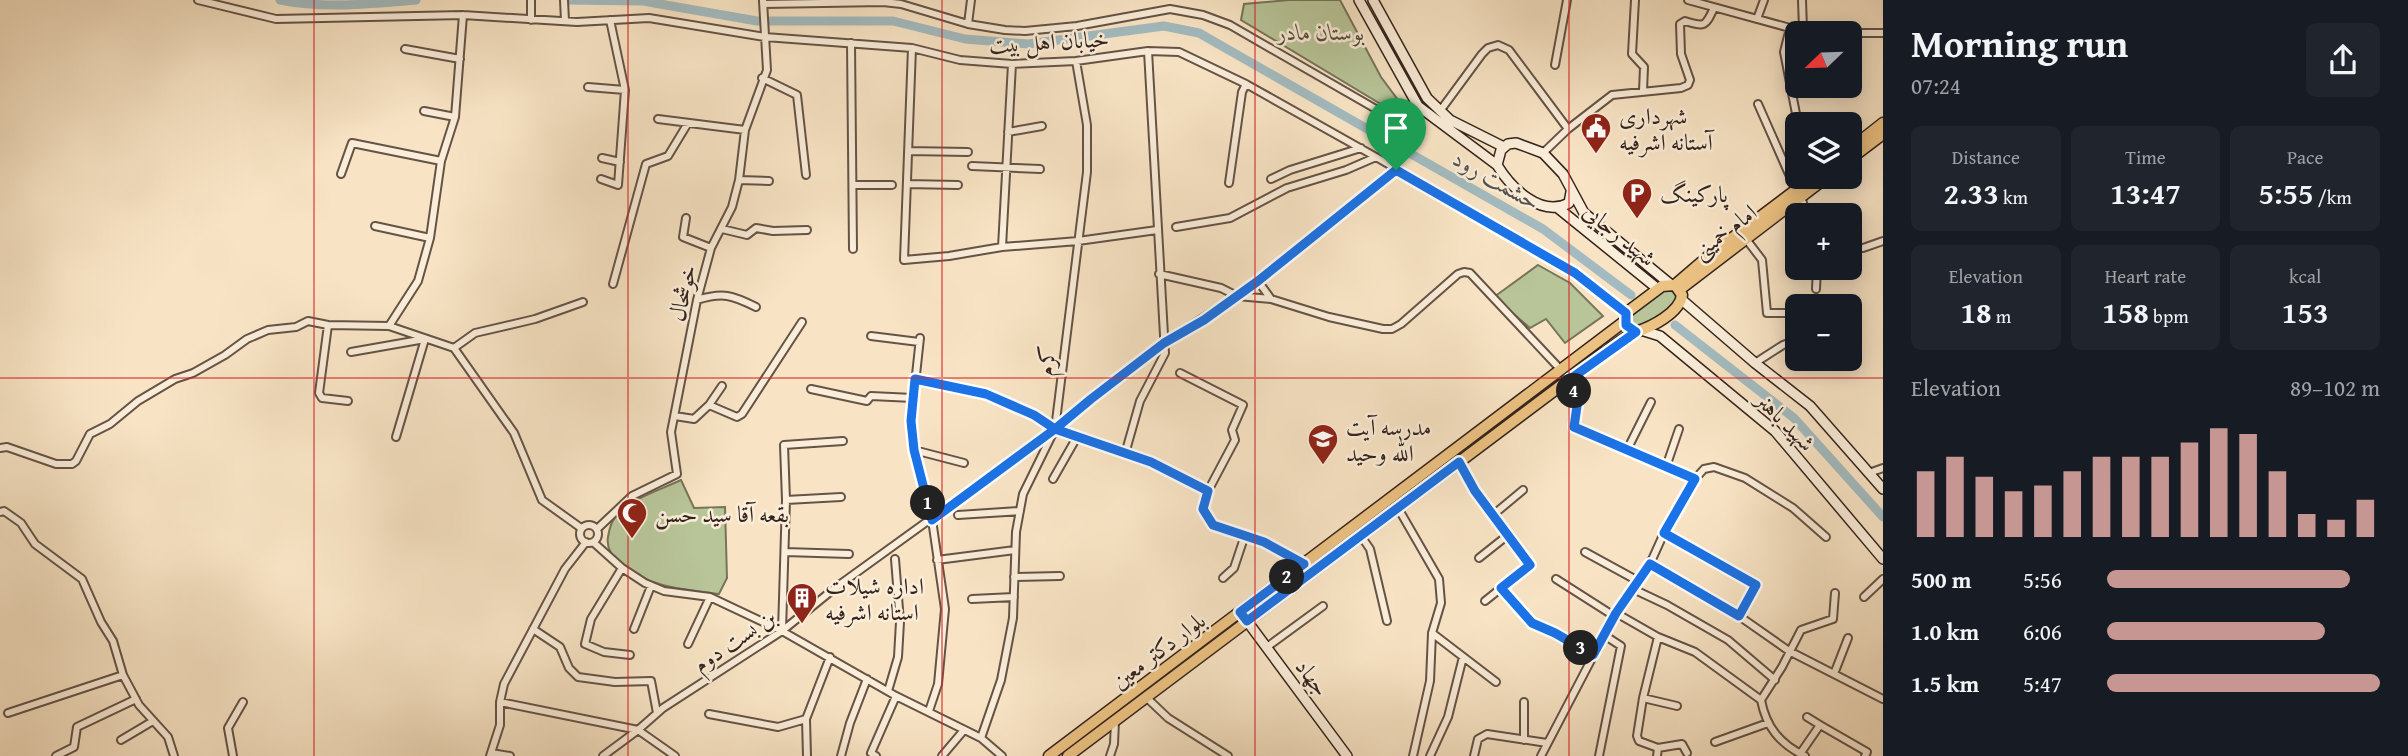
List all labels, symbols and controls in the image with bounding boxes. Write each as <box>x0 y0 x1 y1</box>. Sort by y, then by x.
park label: بوستان مادر <box>1275 15 1366 48</box>
text: Morning run <box>1911 15 2128 71</box>
street label: خیابان اهل بیت <box>988 21 1110 62</box>
north arrow <box>1785 21 1862 98</box>
map controls <box>1785 21 1862 371</box>
button: share <box>2306 23 2380 97</box>
text: 07:24 <box>1911 69 1961 102</box>
pin <box>1366 98 1426 170</box>
place label: شهرداری آستانه اشرفیه <box>1619 99 1716 158</box>
icon: arrive <box>1377 109 1415 147</box>
public building icon: شهرداری آستانه اشرفیه <box>1579 111 1613 155</box>
button: layers <box>1785 112 1862 189</box>
water label: حشمت رود <box>1446 141 1548 219</box>
text: Distance <box>1952 143 2020 171</box>
text: Time <box>2125 143 2166 171</box>
text: Pace <box>2287 143 2323 171</box>
text: 2.33 <box>1944 171 1999 215</box>
text: 13:47 <box>2110 171 2181 215</box>
text: 5:55 <box>2258 171 2314 215</box>
parking icon: پارکینگ <box>1620 176 1654 220</box>
place label: پارکینگ <box>1660 177 1730 211</box>
text: km <box>1999 183 2028 211</box>
text: /km <box>2314 183 2352 211</box>
street label: شهید رجایی <box>1576 194 1664 274</box>
street label: امام خمینی <box>1685 196 1766 270</box>
button: + <box>1785 203 1862 280</box>
street label: خوشحال <box>660 261 704 325</box>
text: Elevation <box>1949 262 2023 290</box>
text: Heart rate <box>2105 262 2186 290</box>
text: kcal <box>2289 262 2321 290</box>
text: 18 <box>1960 290 1992 334</box>
text: 158 <box>2102 290 2149 334</box>
text: 153 <box>2282 290 2328 334</box>
button: − <box>1785 294 1862 371</box>
text: m <box>1992 302 2011 330</box>
text: bpm <box>2149 302 2189 330</box>
street label: کرم <box>1028 344 1068 378</box>
text: Elevation <box>1911 371 2001 404</box>
text: 89–102 m <box>2290 371 2380 404</box>
pin: 4 <box>1556 374 1592 408</box>
text: 4 <box>1569 376 1578 404</box>
street label: شهید باهنر <box>1747 382 1823 458</box>
place label: مدرسه آیت الله وحید <box>1346 410 1431 469</box>
school or university icon: مدرسه آیت الله وحید <box>1306 422 1340 466</box>
pin: 1 <box>911 486 946 520</box>
text: 1 <box>923 488 932 516</box>
mosque icon: بقعه آقا سید حسن <box>615 496 649 540</box>
place label: بقعه آقا سید حسن <box>655 497 789 530</box>
pin: 2 <box>1270 560 1304 594</box>
text: 2 <box>1282 562 1291 590</box>
text: 500 m <box>1911 563 1972 596</box>
text: 5:56 <box>2023 563 2062 596</box>
place label: اداره شیلات استانه اشرفیه <box>825 569 924 628</box>
building icon: اداره شیلات استانه اشرفیه <box>785 581 819 625</box>
street label: بن بست دوم <box>686 600 784 683</box>
street label: بلوار دکتر معین <box>1104 604 1212 696</box>
text: 1.0 km <box>1911 615 1979 648</box>
text: 6:06 <box>2023 615 2062 648</box>
pin: 3 <box>1564 630 1598 666</box>
text: 3 <box>1576 633 1585 661</box>
street label: جهاد <box>1288 651 1338 703</box>
text: 1.5 km <box>1911 667 1979 700</box>
text: 5:47 <box>2023 667 2062 700</box>

